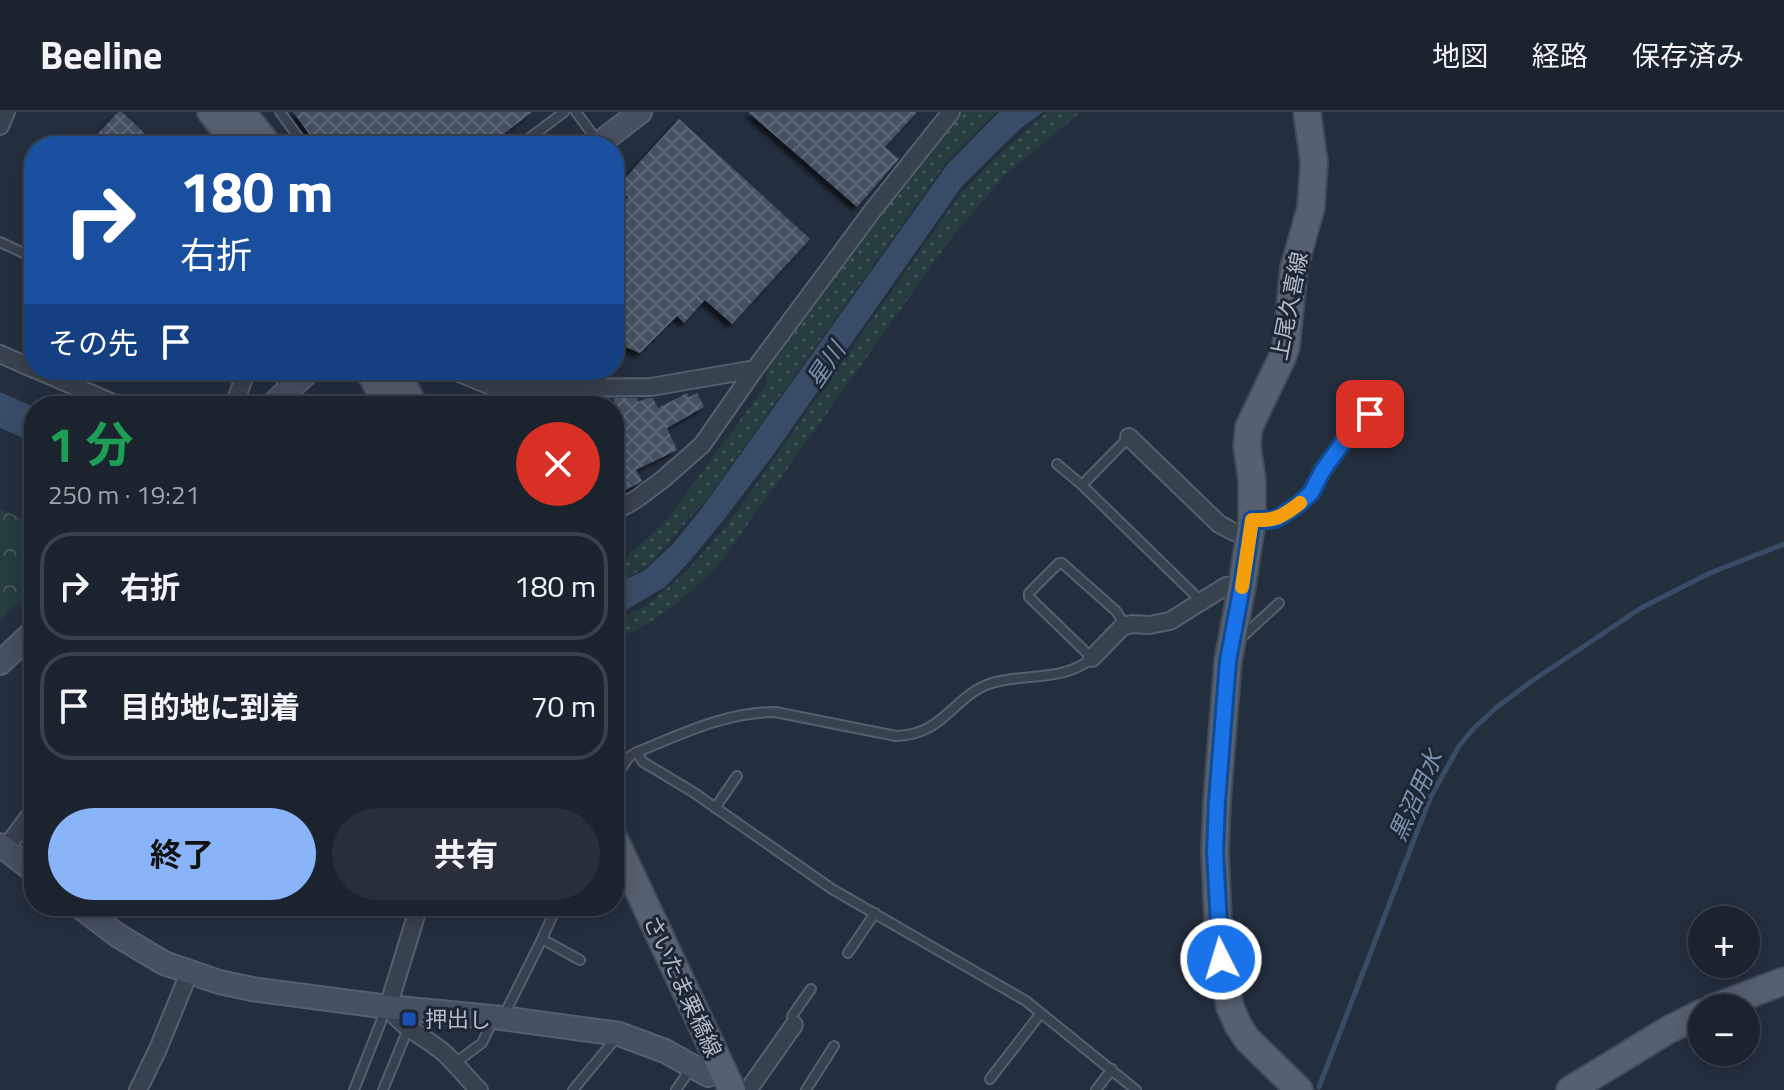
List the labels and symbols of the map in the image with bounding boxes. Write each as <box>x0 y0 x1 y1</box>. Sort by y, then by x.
street label: 上尾久喜線 <box>1262 249 1316 363</box>
water label: 星川 <box>797 332 855 394</box>
pin <box>1336 380 1404 448</box>
water label: 黒沼用水 <box>1379 742 1452 847</box>
street label: さいたま栗橋線 <box>635 909 731 1063</box>
position arrow <box>1179 917 1263 1001</box>
place label: 押出し <box>425 1002 491 1036</box>
marker: 押出し <box>400 1010 418 1028</box>

